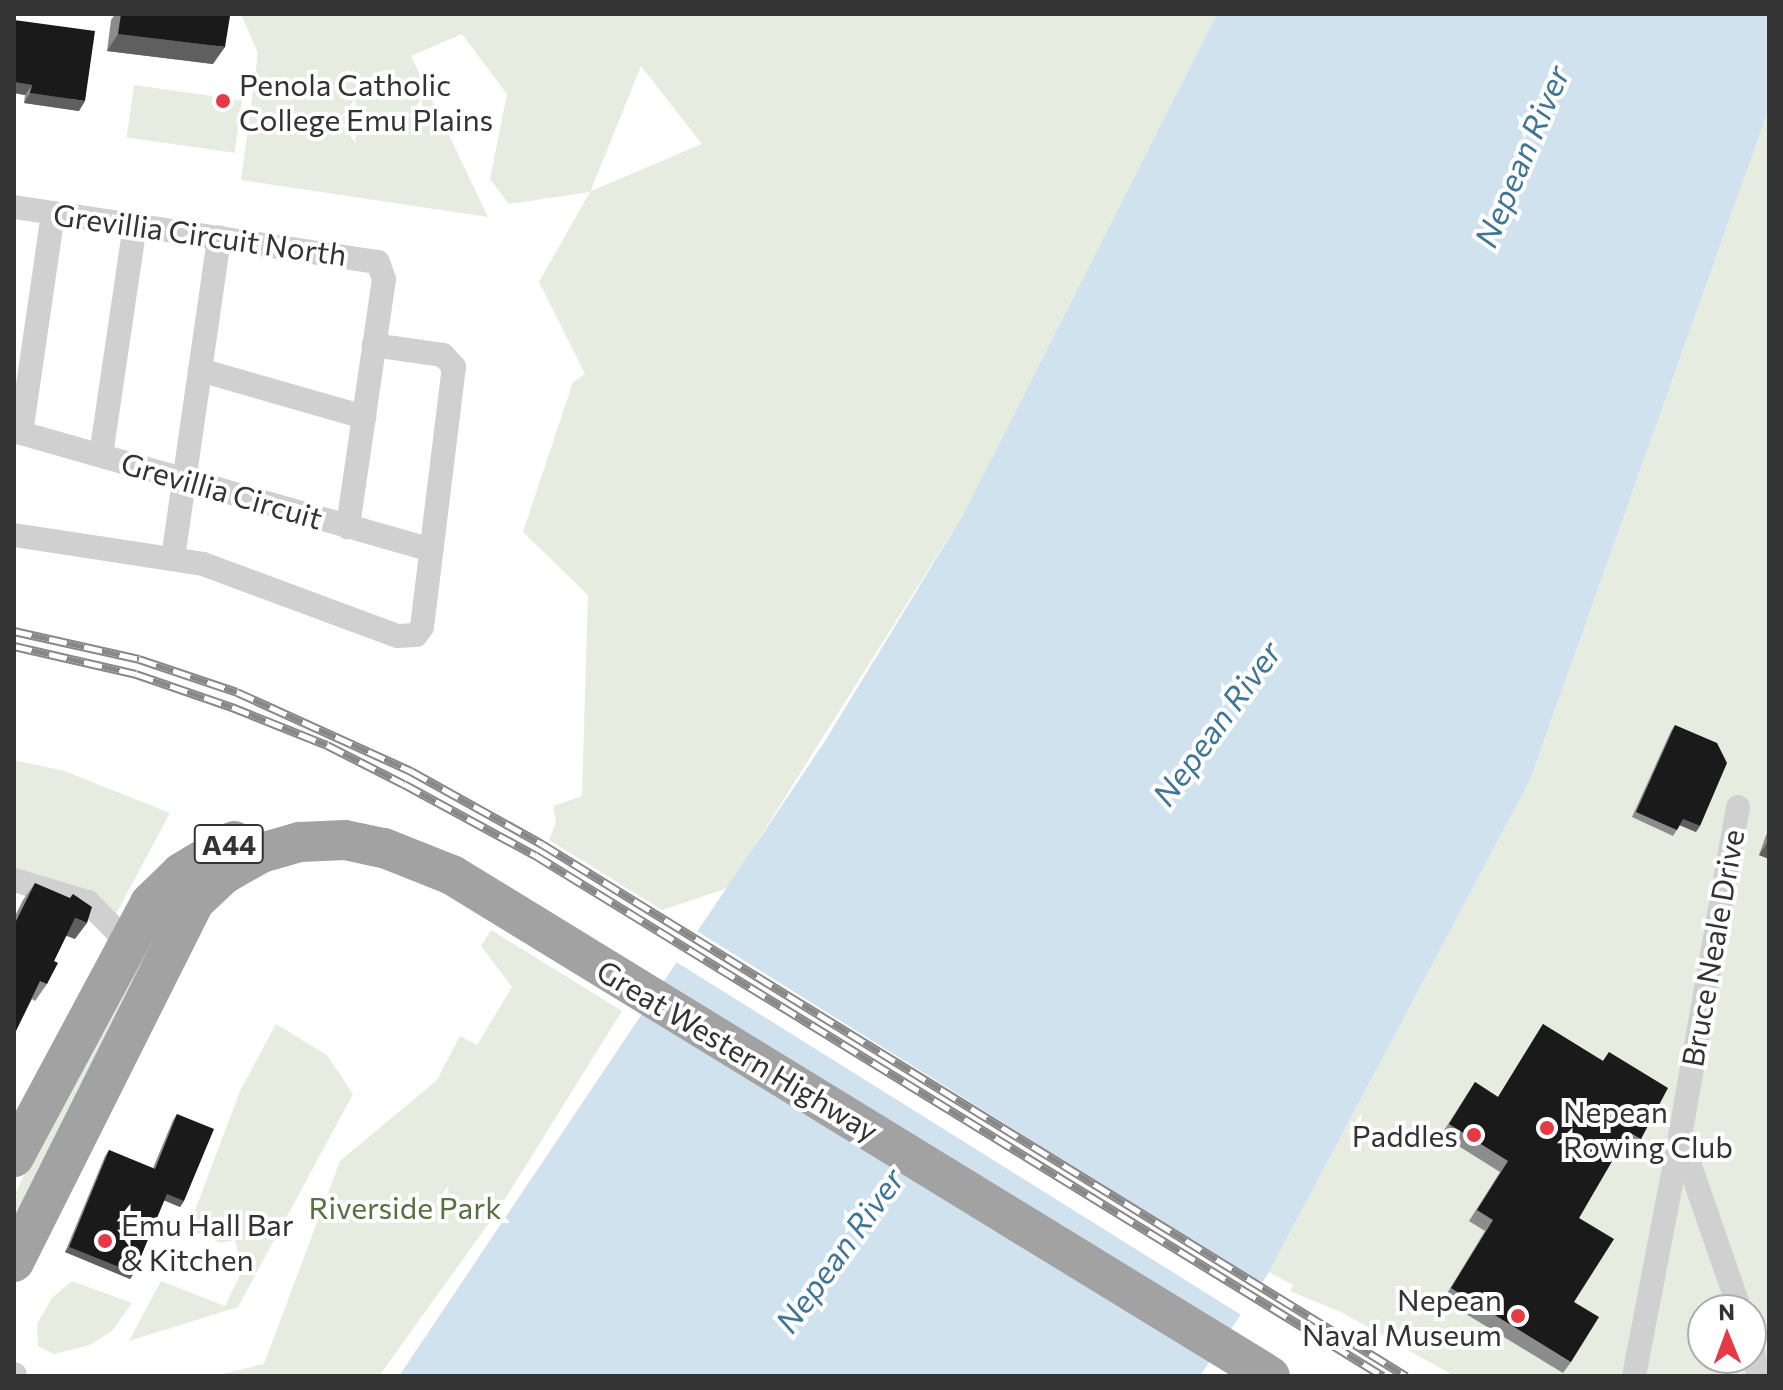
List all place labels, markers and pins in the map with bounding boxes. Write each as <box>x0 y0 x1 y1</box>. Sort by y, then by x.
place label: Penola Catholic College Emu Plains <box>239 66 493 136</box>
marker: Penola Catholic College Emu Plains <box>214 92 232 110</box>
place label: Nepean Rowing Club <box>1563 1093 1733 1164</box>
place label: Paddles <box>1352 1117 1458 1153</box>
marker: Nepean Rowing Club <box>1538 1119 1556 1137</box>
marker: Paddles <box>1465 1126 1483 1144</box>
place label: Emu Hall Bar & Kitchen <box>121 1206 294 1276</box>
marker: Emu Hall Bar & Kitchen <box>96 1232 114 1250</box>
place label: Nepean Naval Museum <box>1302 1281 1502 1352</box>
marker: Nepean Naval Museum <box>1509 1307 1527 1325</box>

